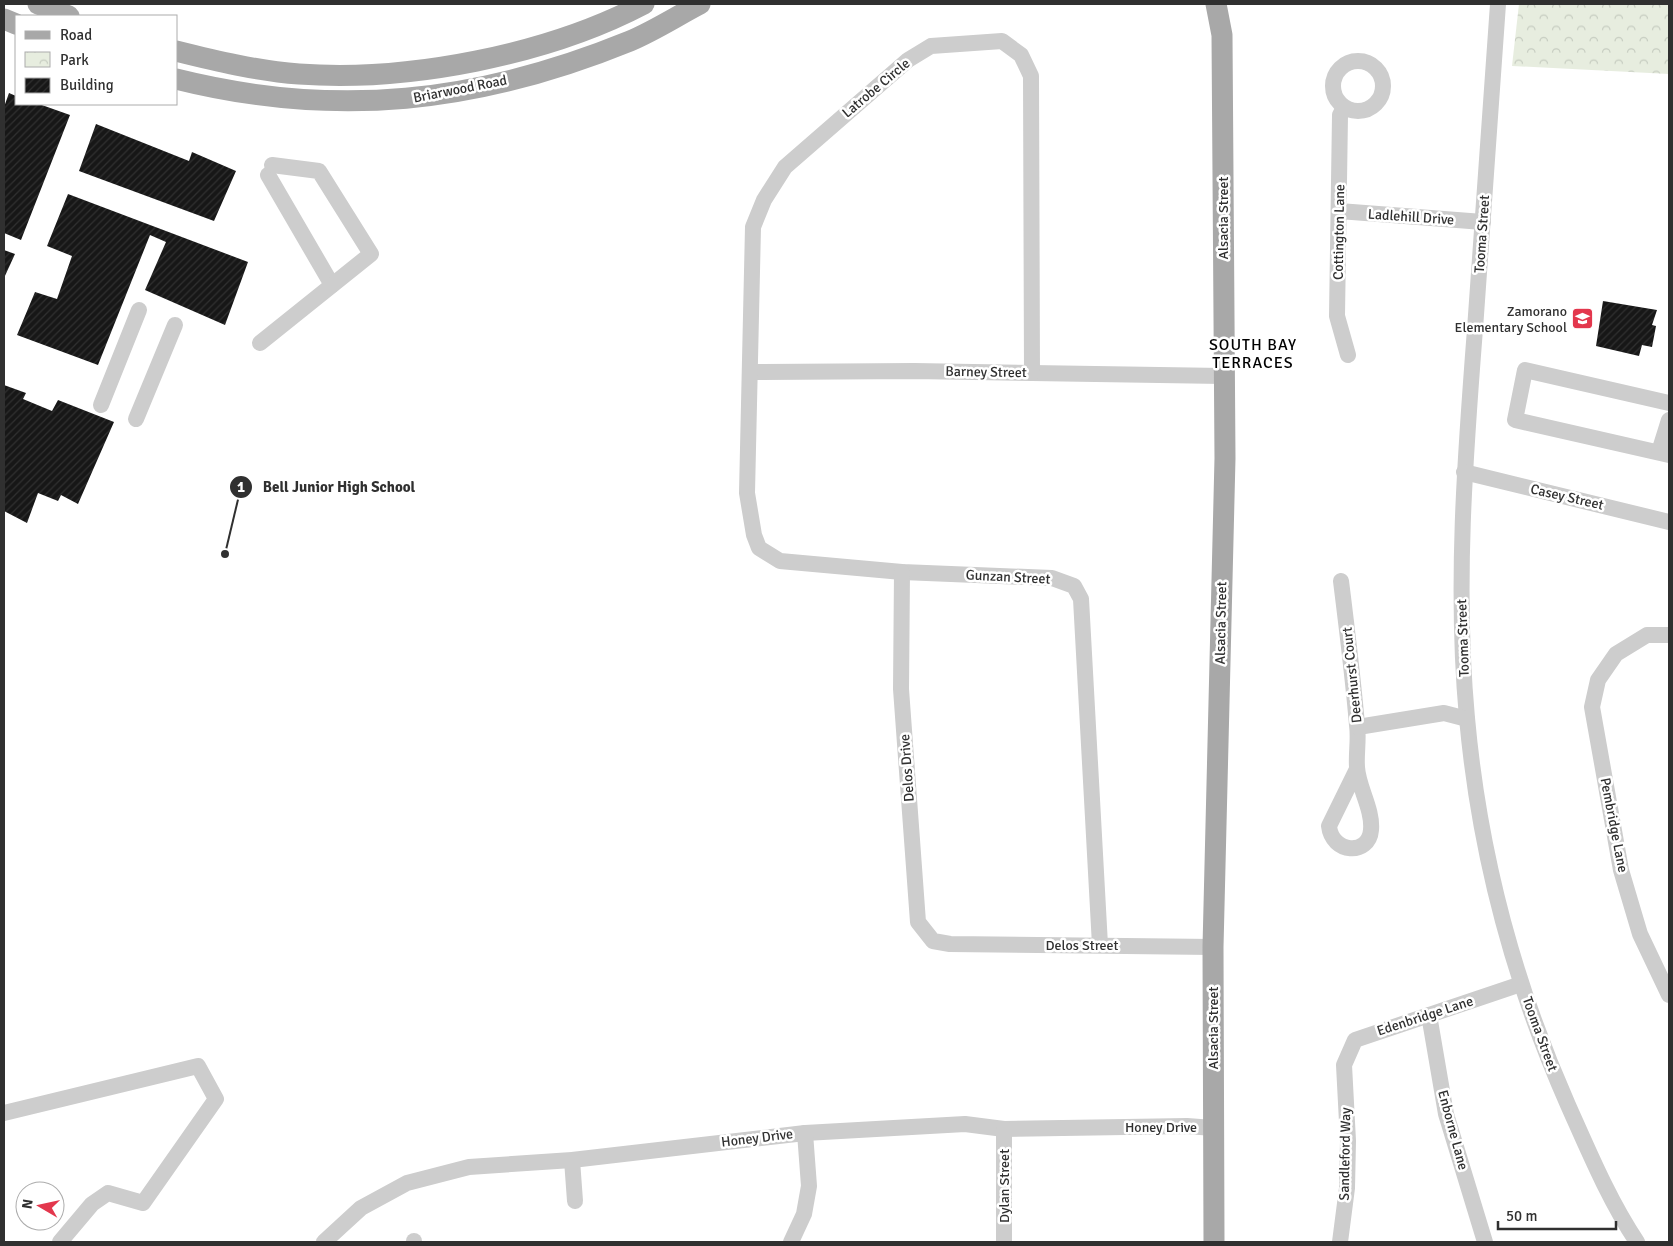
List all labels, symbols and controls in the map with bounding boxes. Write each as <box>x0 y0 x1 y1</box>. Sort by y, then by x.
legend <box>15 15 178 105</box>
text: Road <box>60 26 92 44</box>
text: Park <box>60 51 89 69</box>
street label: Latrobe Circle <box>839 55 913 121</box>
street label: Briarwood Road <box>412 72 508 106</box>
text: Building <box>60 76 114 94</box>
street label: Alsacia Street <box>1215 176 1232 259</box>
street label: Cottington Lane <box>1330 184 1348 280</box>
street label: Tooma Street <box>1471 194 1493 274</box>
street label: Ladlehill Drive <box>1367 206 1455 228</box>
place label: Zamorano Elementary School <box>1454 303 1567 336</box>
school or university icon: Zamorano Elementary School <box>1571 307 1595 331</box>
district label: SOUTH BAY TERRACES <box>1209 335 1297 373</box>
street label: Barney Street <box>945 363 1027 381</box>
callout: Bell Junior High School <box>228 472 426 502</box>
text: 1 <box>237 478 245 496</box>
text: Bell Junior High School <box>263 478 416 496</box>
street label: Casey Street <box>1529 480 1605 514</box>
street label: Gunzan Street <box>965 566 1051 588</box>
street label: Alsacia Street <box>1212 581 1230 665</box>
street label: Tooma Street <box>1453 599 1473 677</box>
street label: Deerhurst Court <box>1338 626 1365 724</box>
street label: Delos Drive <box>896 734 918 802</box>
street label: Pembridge Lane <box>1596 776 1632 874</box>
street label: Delos Street <box>1045 937 1119 954</box>
street label: Alsacia Street <box>1205 986 1222 1069</box>
street label: Edenbridge Lane <box>1375 992 1475 1040</box>
street label: Tooma Street <box>1519 994 1561 1074</box>
street label: Enborne Lane <box>1434 1088 1472 1172</box>
street label: Sandleford Way <box>1336 1107 1354 1201</box>
street label: Honey Drive <box>1125 1119 1197 1136</box>
street label: Honey Drive <box>720 1125 794 1151</box>
street label: Dylan Street <box>996 1149 1013 1223</box>
north arrow <box>15 1181 65 1231</box>
text: N <box>18 1198 37 1210</box>
scale bar <box>1498 1198 1616 1230</box>
text: 50 m <box>1506 1207 1537 1225</box>

